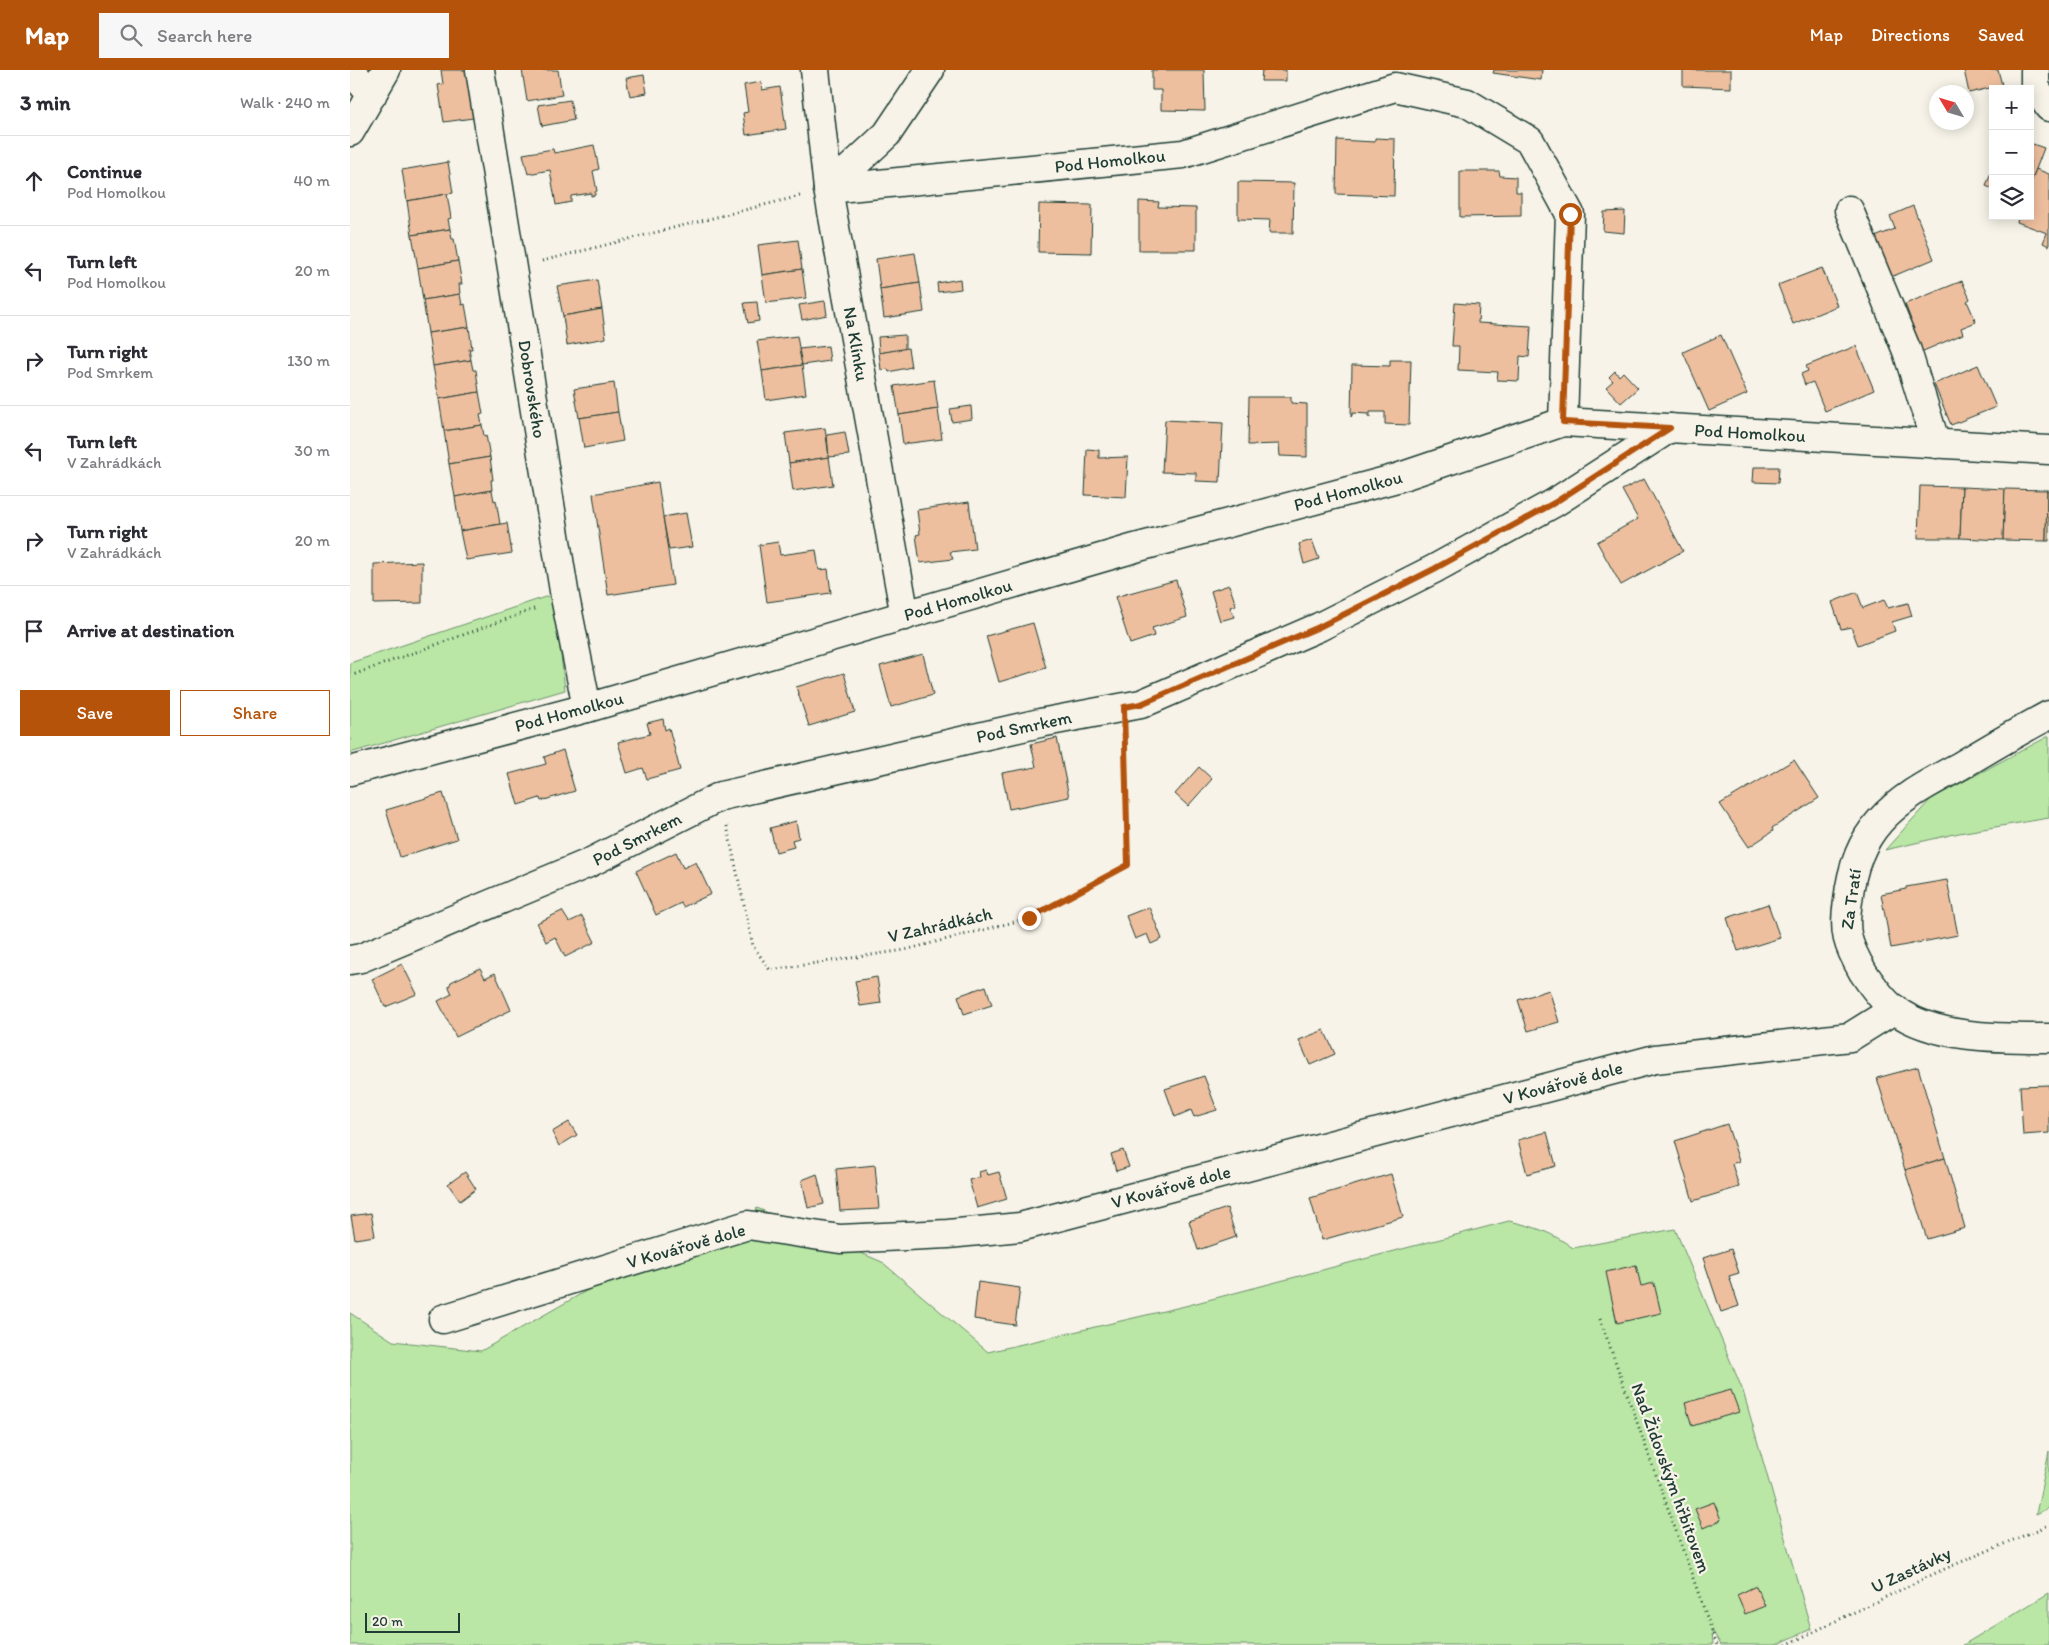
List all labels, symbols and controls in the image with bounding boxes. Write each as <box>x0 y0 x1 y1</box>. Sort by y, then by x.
search box <box>99 13 449 58</box>
text: Map <box>25 21 69 50</box>
icon: search <box>117 21 145 49</box>
text: Search here <box>157 24 252 47</box>
text: Map <box>1810 24 1843 46</box>
text: Directions <box>1871 24 1950 46</box>
text: Saved <box>1978 24 2024 46</box>
north arrow <box>1929 85 1974 130</box>
map controls <box>1989 85 2034 220</box>
button: + <box>1989 85 2034 130</box>
text: 3 min <box>20 90 70 115</box>
text: Walk · 240 m <box>240 93 330 112</box>
button: − <box>1989 130 2034 175</box>
street label: Pod Homolkou <box>1053 144 1167 178</box>
text: Continue <box>67 160 142 183</box>
icon: ahead <box>20 167 48 195</box>
text: 40 m <box>293 171 330 190</box>
button: layers <box>1989 175 2034 220</box>
text: Pod Homolkou <box>67 183 166 202</box>
route start <box>1559 203 1582 226</box>
text: Turn left <box>67 250 137 273</box>
icon: left <box>20 257 48 285</box>
text: 20 m <box>295 261 330 280</box>
text: Pod Homolkou <box>67 273 166 292</box>
street label: Na Klínku <box>839 305 873 383</box>
street label: Dobrovského <box>513 338 551 440</box>
text: Turn right <box>67 340 148 363</box>
icon: right <box>20 347 48 375</box>
text: 130 m <box>287 351 330 370</box>
text: Pod Smrkem <box>67 363 153 382</box>
street label: Pod Homolkou <box>1694 419 1806 447</box>
text: Turn left <box>67 430 137 453</box>
icon: left <box>20 437 48 465</box>
text: 30 m <box>294 441 330 460</box>
text: V Zahrádkách <box>67 453 162 472</box>
street label: Pod Homolkou <box>1291 466 1405 516</box>
text: Turn right <box>67 520 148 543</box>
icon: right <box>20 527 48 555</box>
text: 20 m <box>295 531 330 550</box>
text: V Zahrádkách <box>67 543 162 562</box>
street label: Pod Homolkou <box>901 574 1015 626</box>
icon: arrive <box>20 617 48 645</box>
text: Arrive at destination <box>67 619 234 642</box>
street label: Pod Homolkou <box>512 687 626 737</box>
button: Save <box>20 690 170 736</box>
button: Share <box>180 690 330 736</box>
street label: Pod Smrkem <box>974 706 1074 748</box>
street label: Pod Smrkem <box>589 807 686 871</box>
street label: Za Tratí <box>1836 867 1866 931</box>
street label: V Zahrádkách <box>886 902 995 948</box>
route end <box>1018 907 1041 930</box>
street label: V Kovářově dole <box>1501 1057 1625 1109</box>
street label: V Kovářově dole <box>1109 1161 1233 1213</box>
street label: V Kovářově dole <box>624 1219 748 1273</box>
street label: Nad Židovským hřbitovem <box>1626 1380 1716 1576</box>
street label: U Zastávky <box>1867 1542 1955 1598</box>
scale bar <box>365 1610 460 1633</box>
text: 20 m <box>372 1613 403 1630</box>

